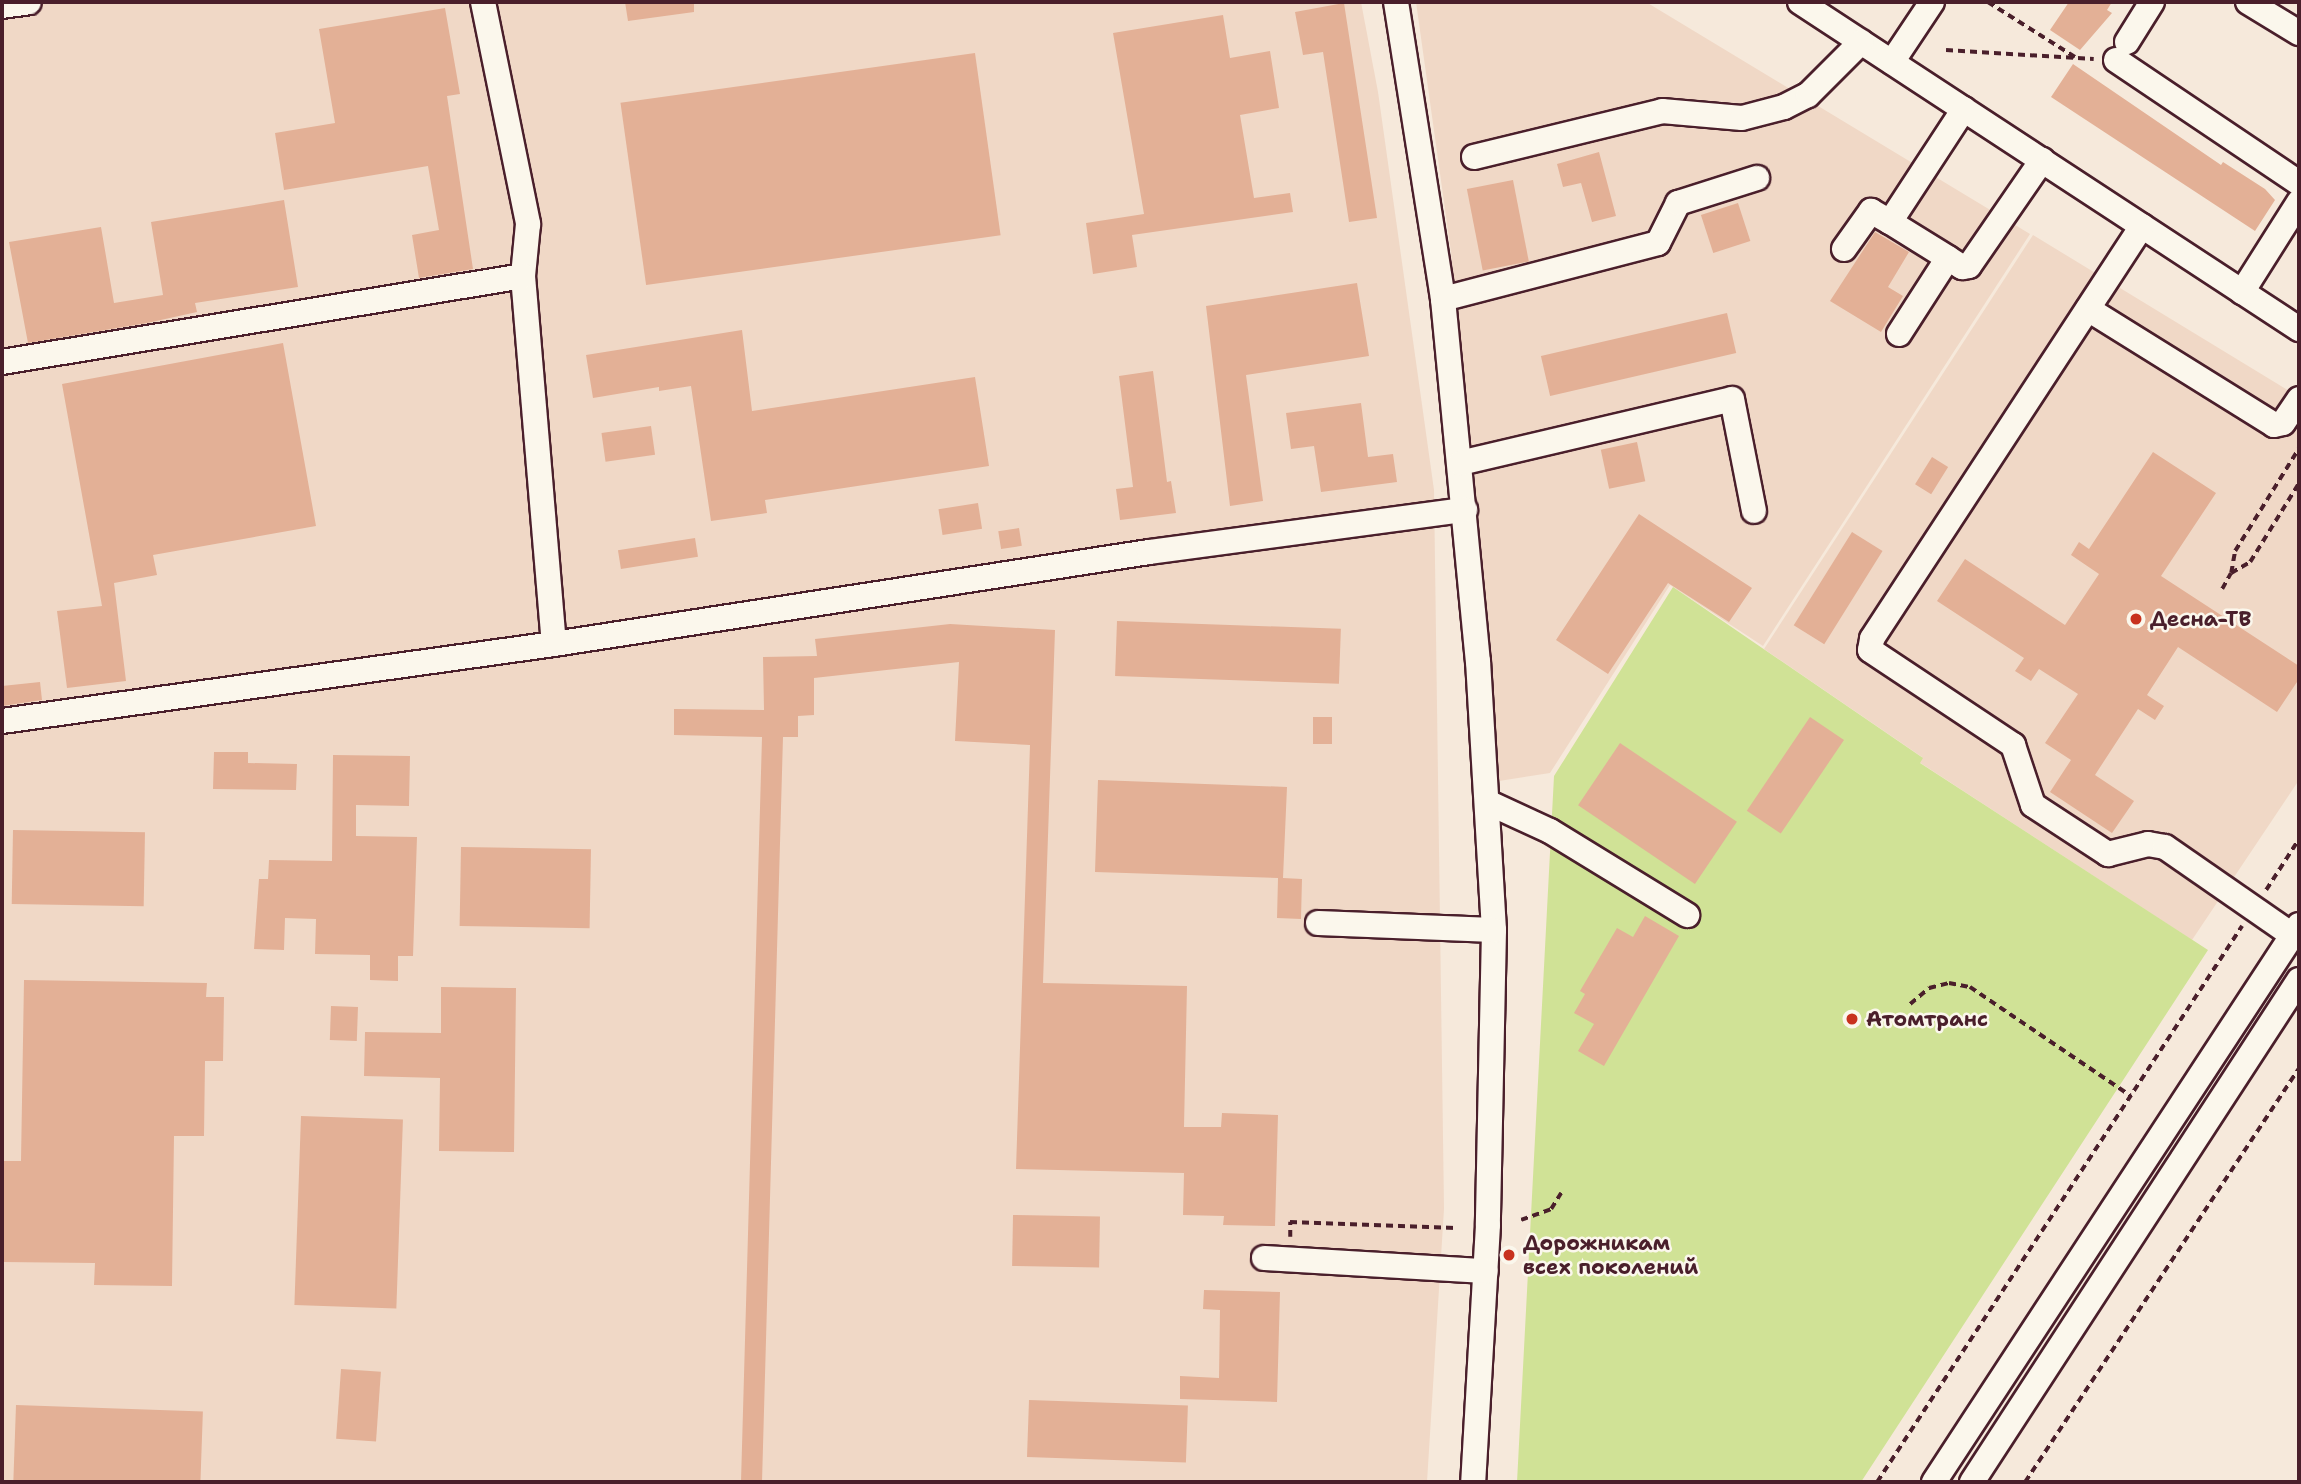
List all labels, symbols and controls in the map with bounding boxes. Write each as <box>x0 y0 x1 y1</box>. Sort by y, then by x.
place label: Десна-ТВ <box>2150 606 2251 632</box>
marker: Десна-ТВ <box>2128 611 2144 627</box>
place label: Атомтранс <box>1866 1006 1988 1032</box>
marker: Атомтранс <box>1844 1011 1860 1027</box>
place label: Дорожникам всех поколений <box>1523 1230 1698 1280</box>
marker: Дорожникам всех поколений <box>1501 1247 1517 1263</box>

